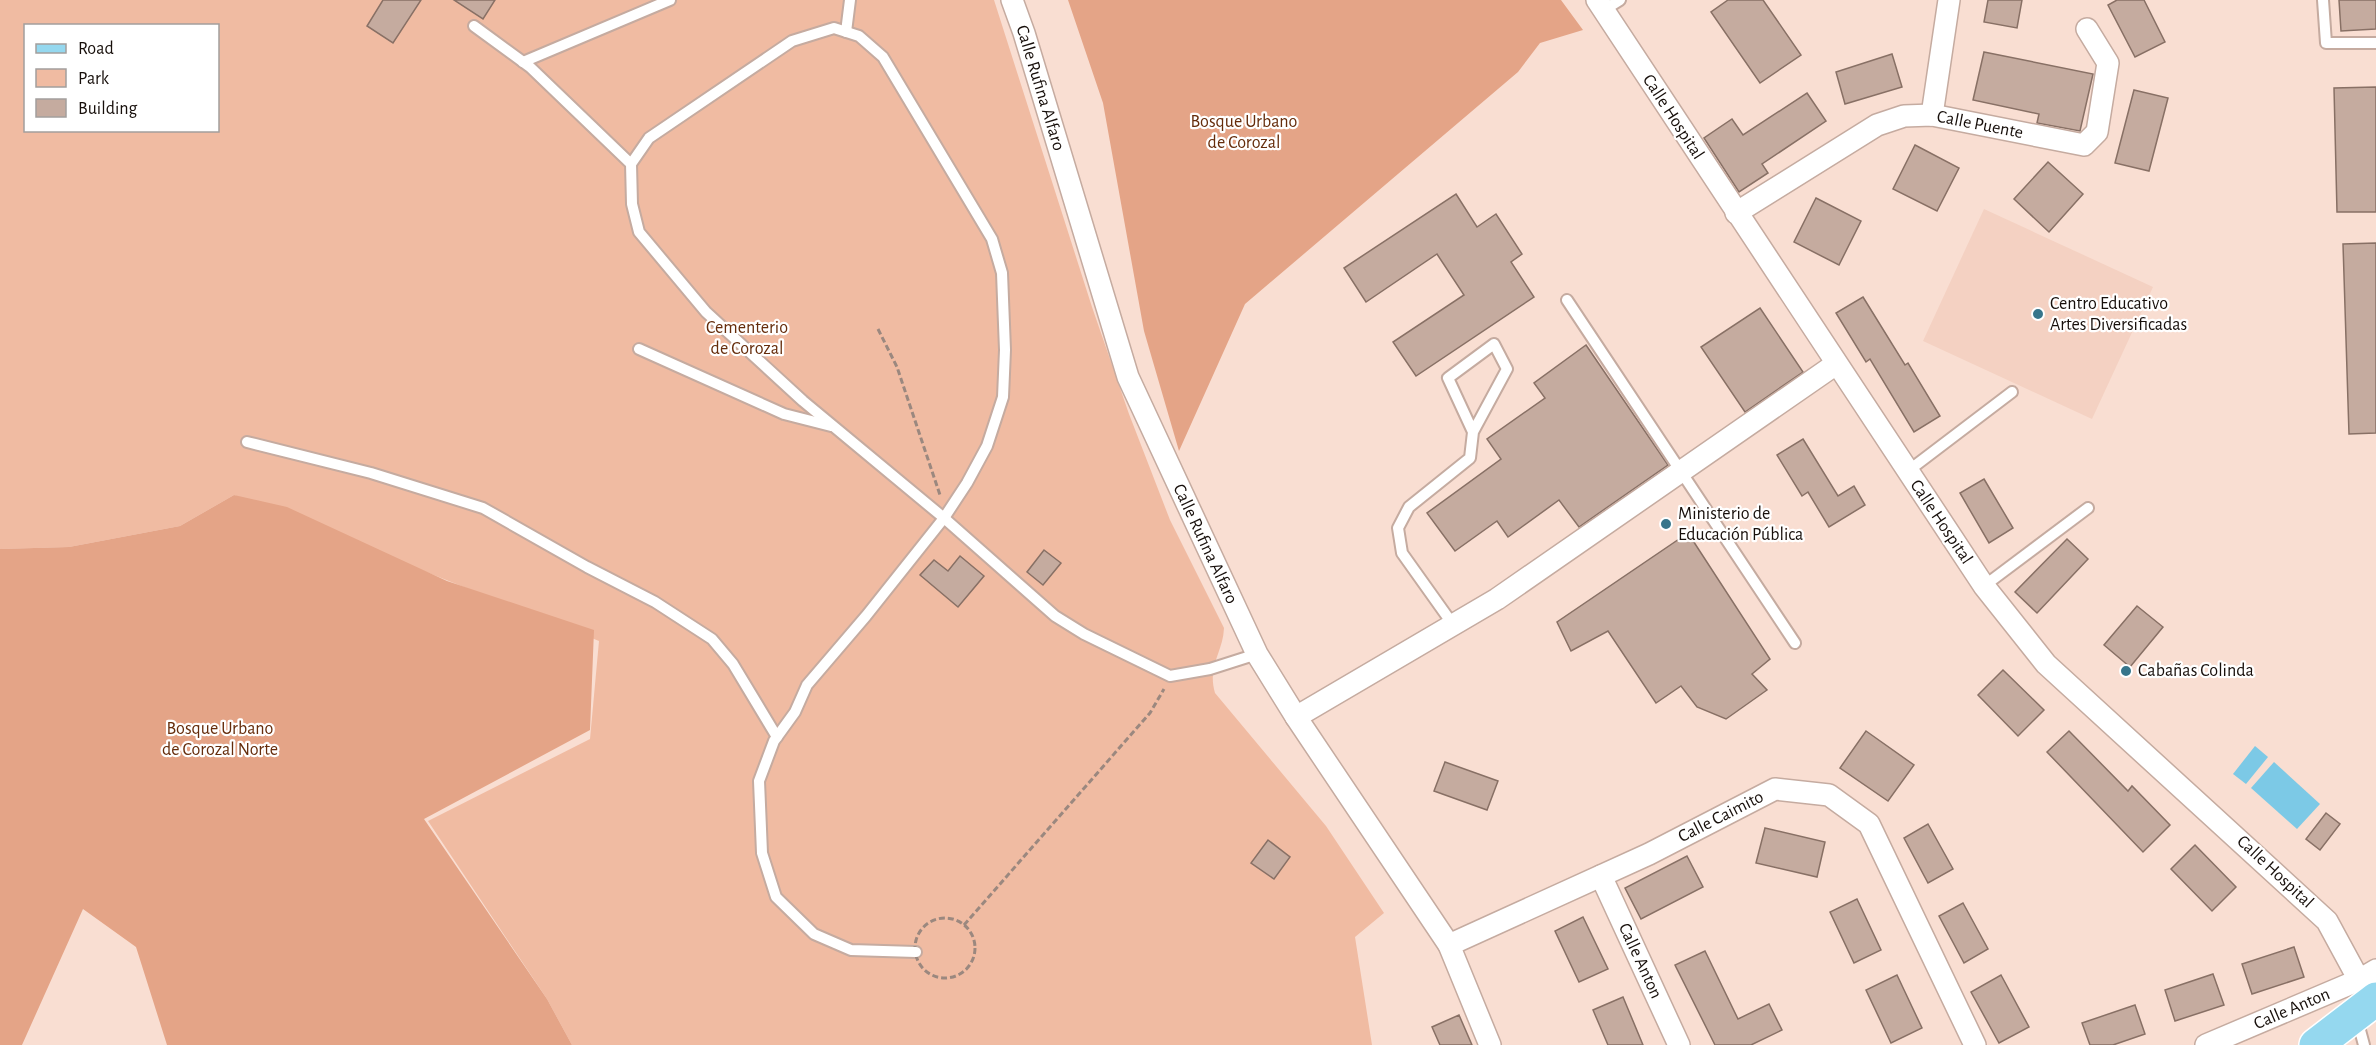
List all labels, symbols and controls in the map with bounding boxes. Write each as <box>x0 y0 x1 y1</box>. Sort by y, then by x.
street label: Calle Rufina Alfaro <box>1012 23 1068 153</box>
legend <box>24 24 219 132</box>
text: Road <box>78 40 114 58</box>
text: Park <box>78 70 110 88</box>
street label: Calle Hospital <box>1639 71 1707 163</box>
text: Building <box>78 100 138 118</box>
street label: Calle Puente <box>1935 108 2025 142</box>
park label: Bosque Urbano de Corozal <box>1191 113 1298 152</box>
place label: Centro Educativo Artes Diversificadas <box>2050 295 2187 334</box>
marker: Centro Educativo Artes Diversificadas <box>2031 307 2045 321</box>
park label: Cementerio de Corozal <box>706 319 788 358</box>
street label: Calle Hospital <box>1906 477 1976 567</box>
street label: Calle Rufina Alfaro <box>1169 481 1241 607</box>
place label: Ministerio de Educación Pública <box>1678 505 1803 544</box>
marker: Ministerio de Educación Pública <box>1659 517 1673 531</box>
place label: Cabañas Colinda <box>2138 662 2254 680</box>
marker: Cabañas Colinda <box>2119 664 2133 678</box>
park label: Bosque Urbano de Corozal Norte <box>162 720 278 759</box>
street label: Calle Caimito <box>1676 788 1767 846</box>
street label: Calle Hospital <box>2233 832 2317 912</box>
street label: Calle Anton <box>1615 921 1665 1001</box>
street label: Calle Anton <box>2251 985 2333 1033</box>

